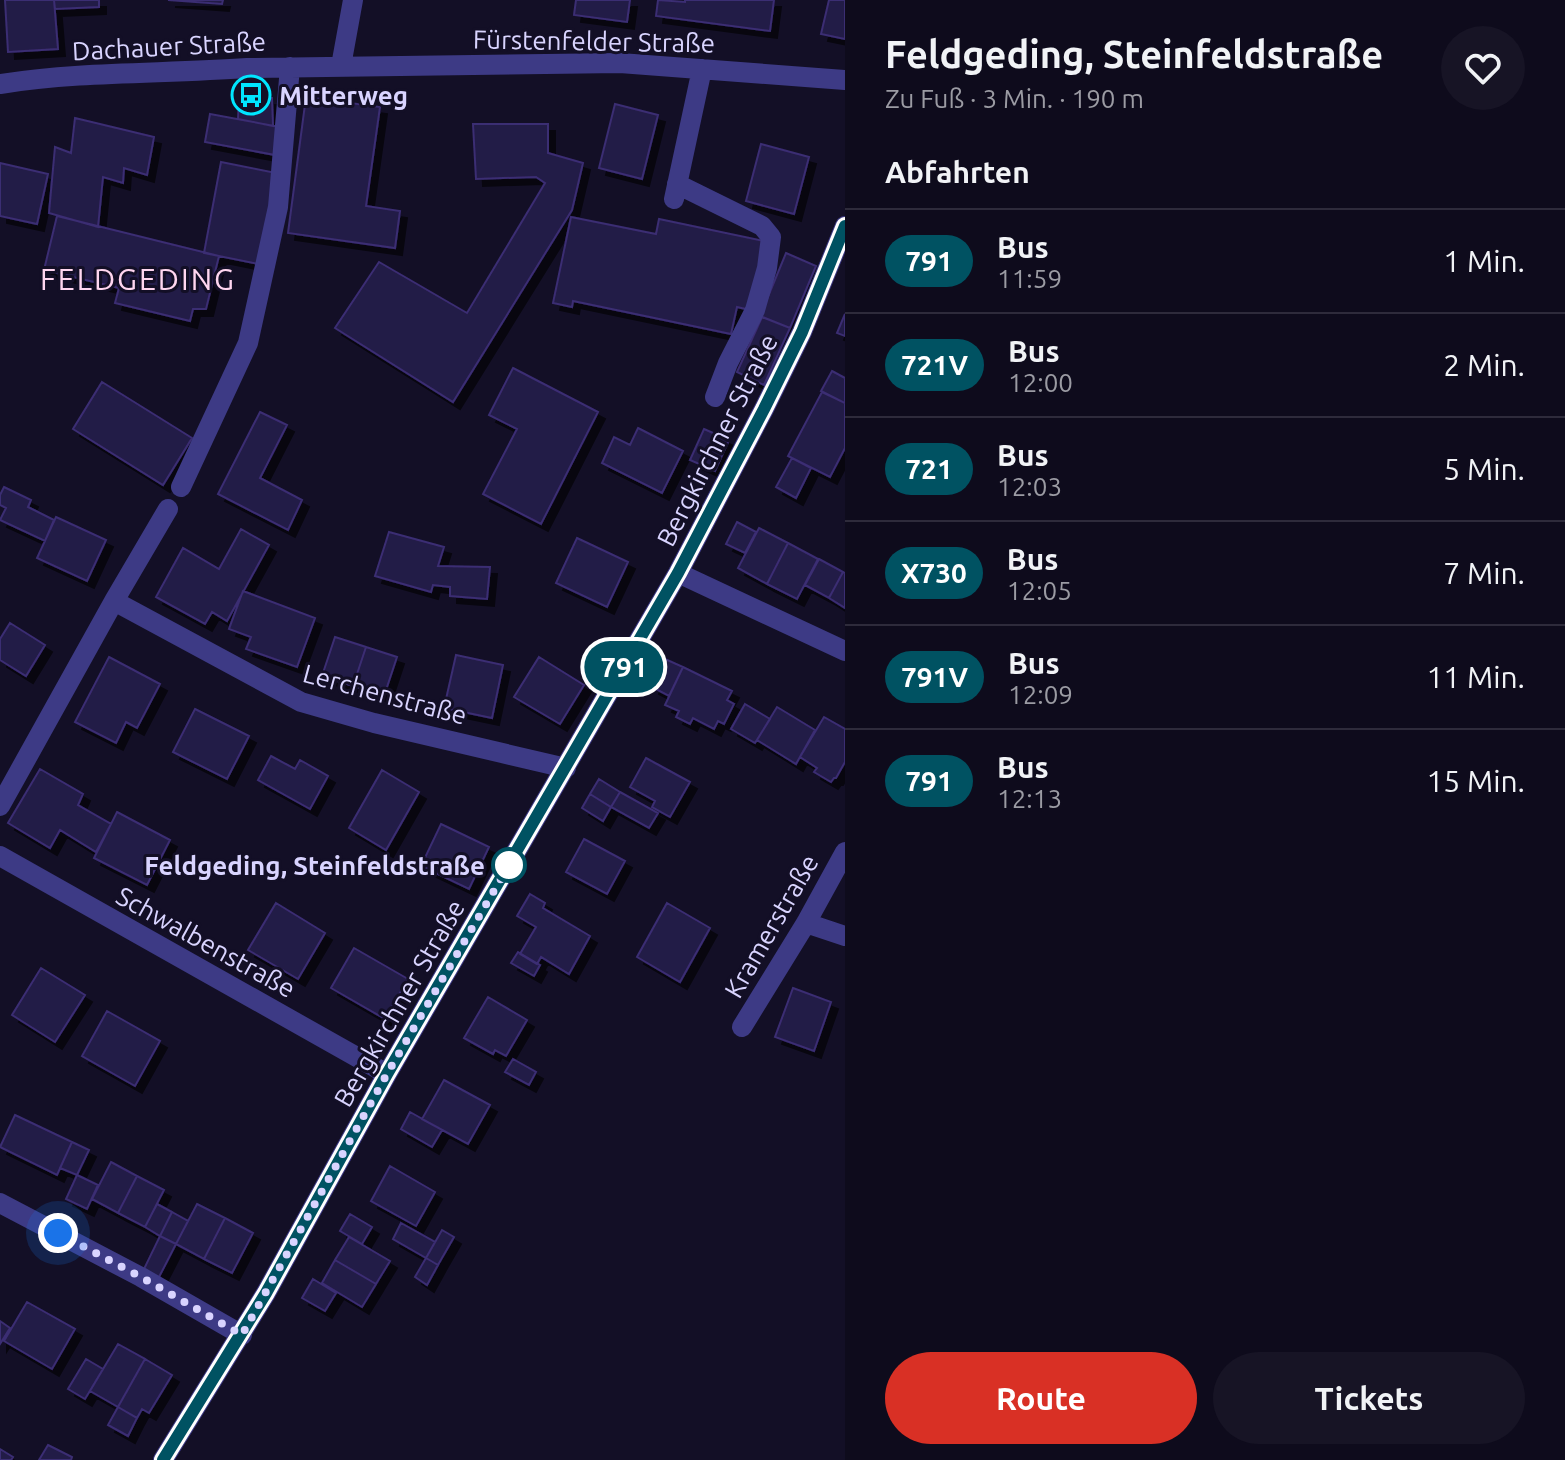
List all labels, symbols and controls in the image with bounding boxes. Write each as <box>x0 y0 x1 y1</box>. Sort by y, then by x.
street label: Fürstenfelder Straße <box>473 24 715 58</box>
street label: Dachauer Straße <box>71 26 267 66</box>
button: heart <box>1441 26 1525 110</box>
text: Feldgeding, Steinfeldstraße <box>885 33 1383 75</box>
bus stop icon: Mitterweg <box>230 74 272 116</box>
place label: Mitterweg <box>279 81 408 110</box>
text: Zu Fuß · 3 Min. · 190 m <box>885 84 1144 113</box>
text: Abfahrten <box>885 155 1030 189</box>
text: Bus <box>997 230 1049 264</box>
text: 1 Min. <box>1443 244 1525 278</box>
text: 791 <box>905 245 953 276</box>
district label: FELDGEDING <box>40 262 236 296</box>
text: 11:59 <box>997 264 1062 293</box>
street label: Bergkirchner Straße <box>651 329 783 551</box>
text: Bus <box>1008 334 1060 368</box>
text: 2 Min. <box>1443 348 1525 382</box>
text: 721V <box>901 349 968 380</box>
text: 12:00 <box>1008 368 1073 397</box>
text: Bus <box>997 438 1049 472</box>
text: 5 Min. <box>1443 452 1525 486</box>
text: 721 <box>905 453 953 484</box>
text: 12:03 <box>997 472 1062 501</box>
text: Bus <box>1007 542 1058 576</box>
text: 7 Min. <box>1443 556 1525 590</box>
text: X730 <box>901 557 967 588</box>
text: 12:05 <box>1007 576 1072 605</box>
line badge: 791 <box>578 641 670 693</box>
text: Bus <box>1008 646 1060 680</box>
text: 791 <box>600 651 648 682</box>
street label: Lerchenstraße <box>300 658 470 730</box>
text: 11 Min. <box>1426 660 1525 694</box>
text: 791V <box>901 661 968 692</box>
text: 12:09 <box>1008 680 1073 709</box>
text: Bus <box>997 750 1049 784</box>
text: 15 Min. <box>1426 764 1525 798</box>
text: 791 <box>905 765 953 796</box>
text: 12:13 <box>997 784 1062 813</box>
marker: Feldgeding, Steinfeldstraße <box>492 848 526 882</box>
street label: Kramerstraße <box>718 849 824 1003</box>
place label: Feldgeding, Steinfeldstraße <box>144 851 485 880</box>
street label: Schwalbenstraße <box>112 881 300 1003</box>
street label: Bergkirchner Straße <box>328 894 470 1112</box>
your location <box>38 1213 78 1253</box>
button: Route <box>885 1352 1197 1444</box>
button: Tickets <box>1213 1352 1525 1444</box>

